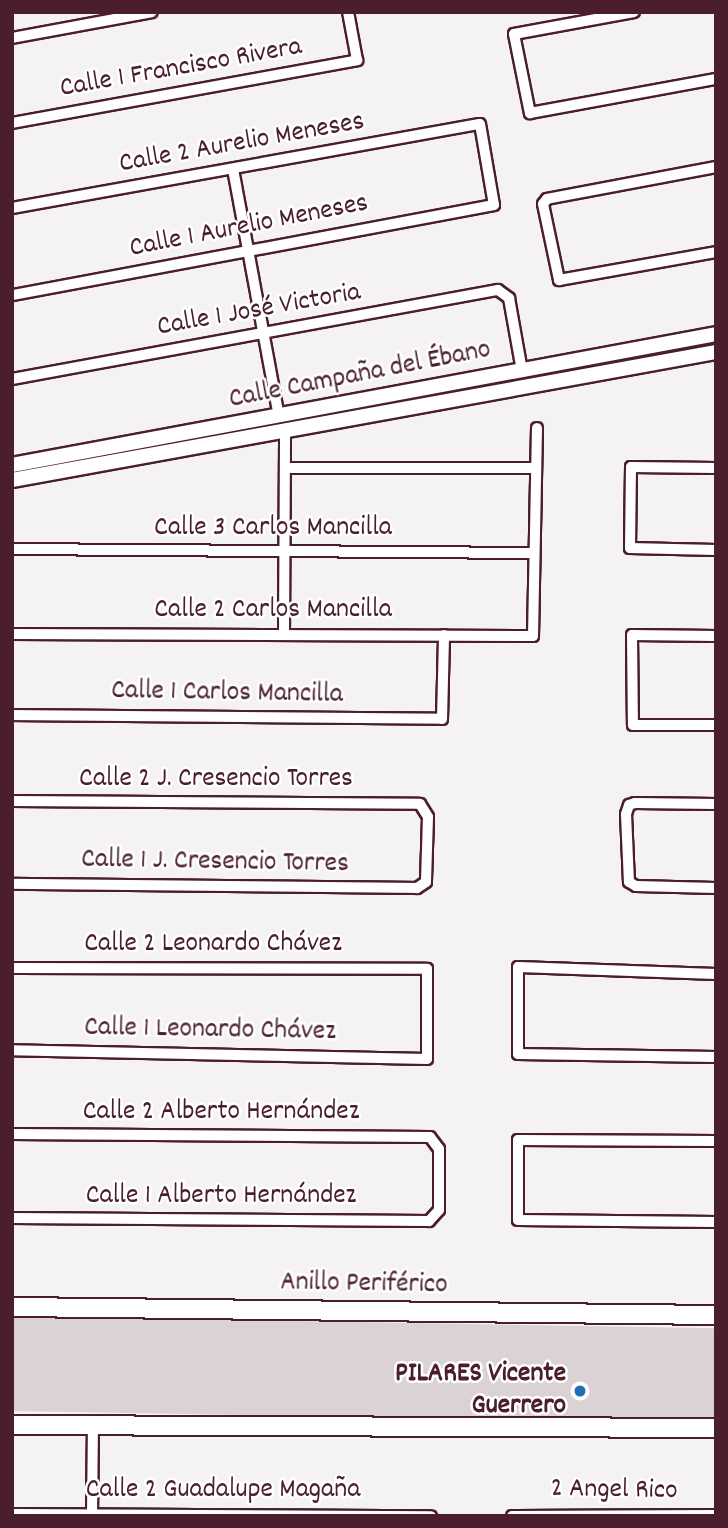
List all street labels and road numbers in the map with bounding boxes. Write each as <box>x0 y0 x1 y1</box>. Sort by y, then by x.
street label: Calle 1 Francisco Rivera <box>57 31 305 107</box>
street label: Calle 2 Aurelio Meneses <box>117 106 367 182</box>
street label: Calle 1 Aurelio Meneses <box>127 187 371 267</box>
street label: Calle 1 José Victoria <box>155 277 363 345</box>
street label: Calle Campaña del Ébano <box>226 334 494 418</box>
street label: Calle 3 Carlos Mancilla <box>154 512 392 546</box>
street label: Calle 2 Carlos Mancilla <box>154 594 392 628</box>
street label: Calle 1 Carlos Mancilla <box>111 675 343 713</box>
street label: Calle 2 J. Cresencio Torres <box>79 763 353 797</box>
street label: Calle 1 J. Cresencio Torres <box>81 844 349 882</box>
street label: Calle 2 Leonardo Chávez <box>84 928 342 962</box>
street label: Calle 1 Leonardo Chávez <box>84 1012 336 1050</box>
street label: Calle 2 Alberto Hernández <box>83 1096 359 1130</box>
street label: Calle 1 Alberto Hernández <box>86 1180 356 1214</box>
street label: Anillo Periférico <box>280 1267 448 1303</box>
street label: 2 Angel Rico <box>550 1473 678 1509</box>
street label: Calle 2 Guadalupe Magaña <box>86 1474 360 1508</box>

